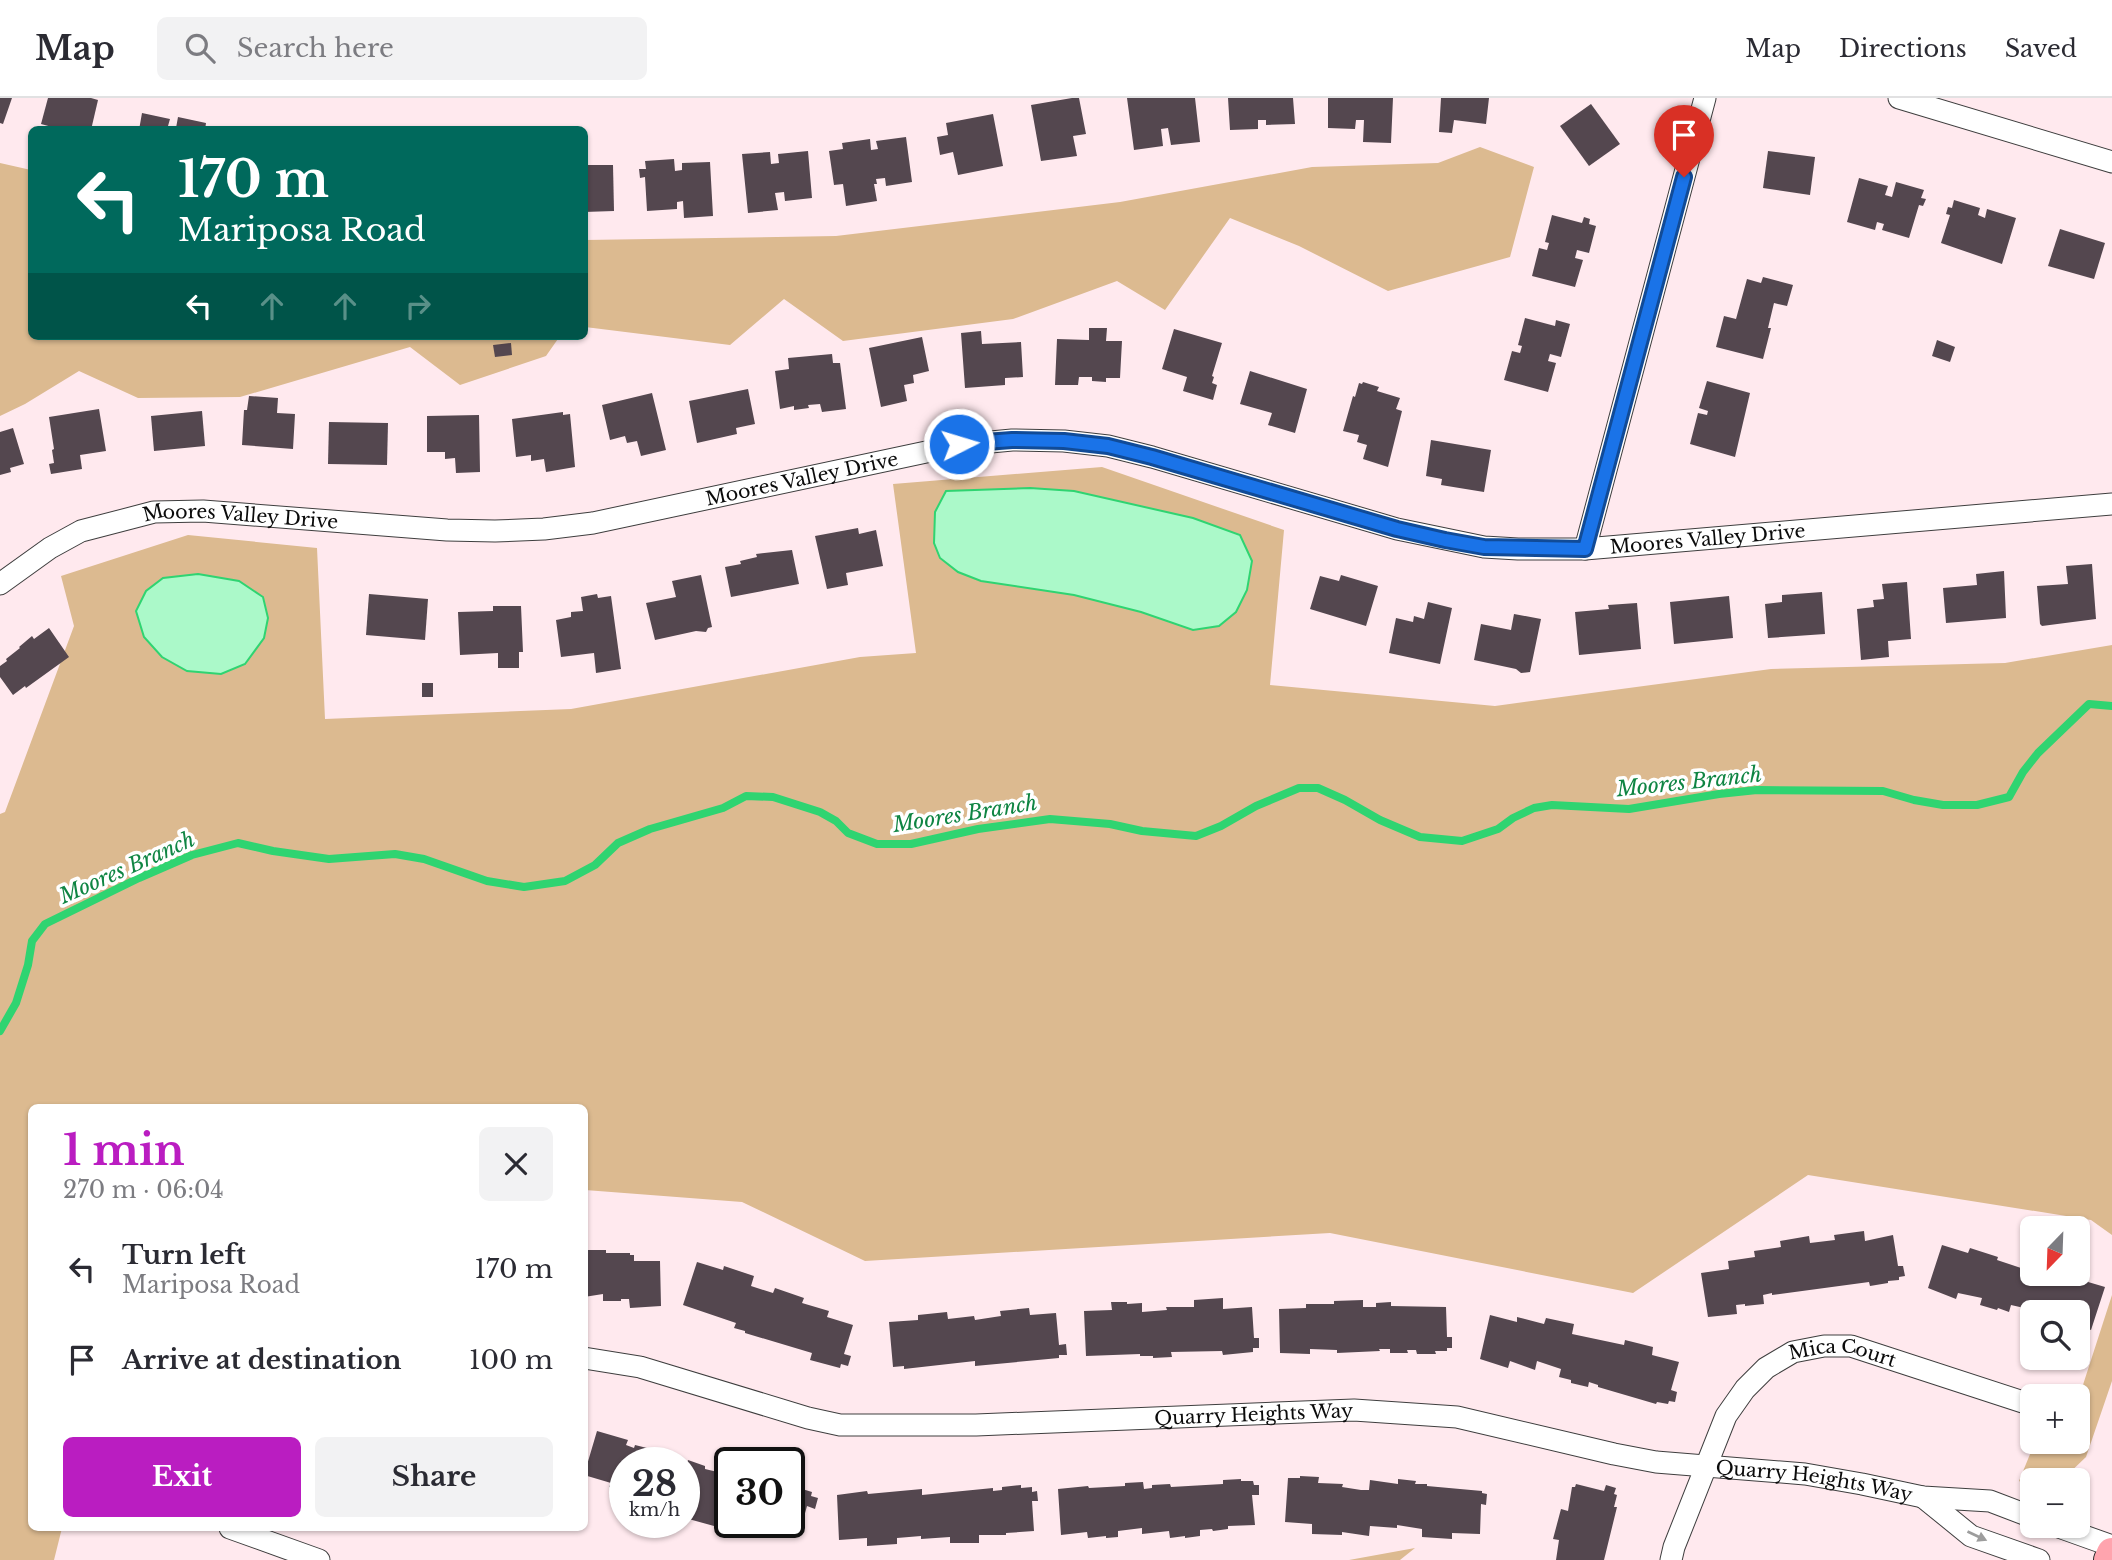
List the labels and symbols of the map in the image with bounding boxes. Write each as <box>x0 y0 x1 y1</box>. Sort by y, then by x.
pin <box>1654 105 1714 177</box>
position arrow <box>922 407 996 481</box>
street label: Moores Valley Drive <box>704 447 900 511</box>
street label: Moores Valley Drive <box>140 499 339 533</box>
street label: Moores Valley Drive <box>1609 519 1806 559</box>
water label: Moores Branch <box>1614 761 1763 803</box>
water label: Moores Branch <box>890 790 1039 838</box>
water label: Moores Branch <box>54 826 199 910</box>
north arrow <box>2020 1216 2090 1286</box>
street label: Mica Court <box>1787 1335 1900 1372</box>
street label: Quarry Heights Way <box>1154 1399 1354 1430</box>
speed limit sign: 30 <box>714 1447 805 1538</box>
street label: Quarry Heights Way <box>1715 1456 1915 1506</box>
one-way arrow <box>1967 1531 1987 1542</box>

